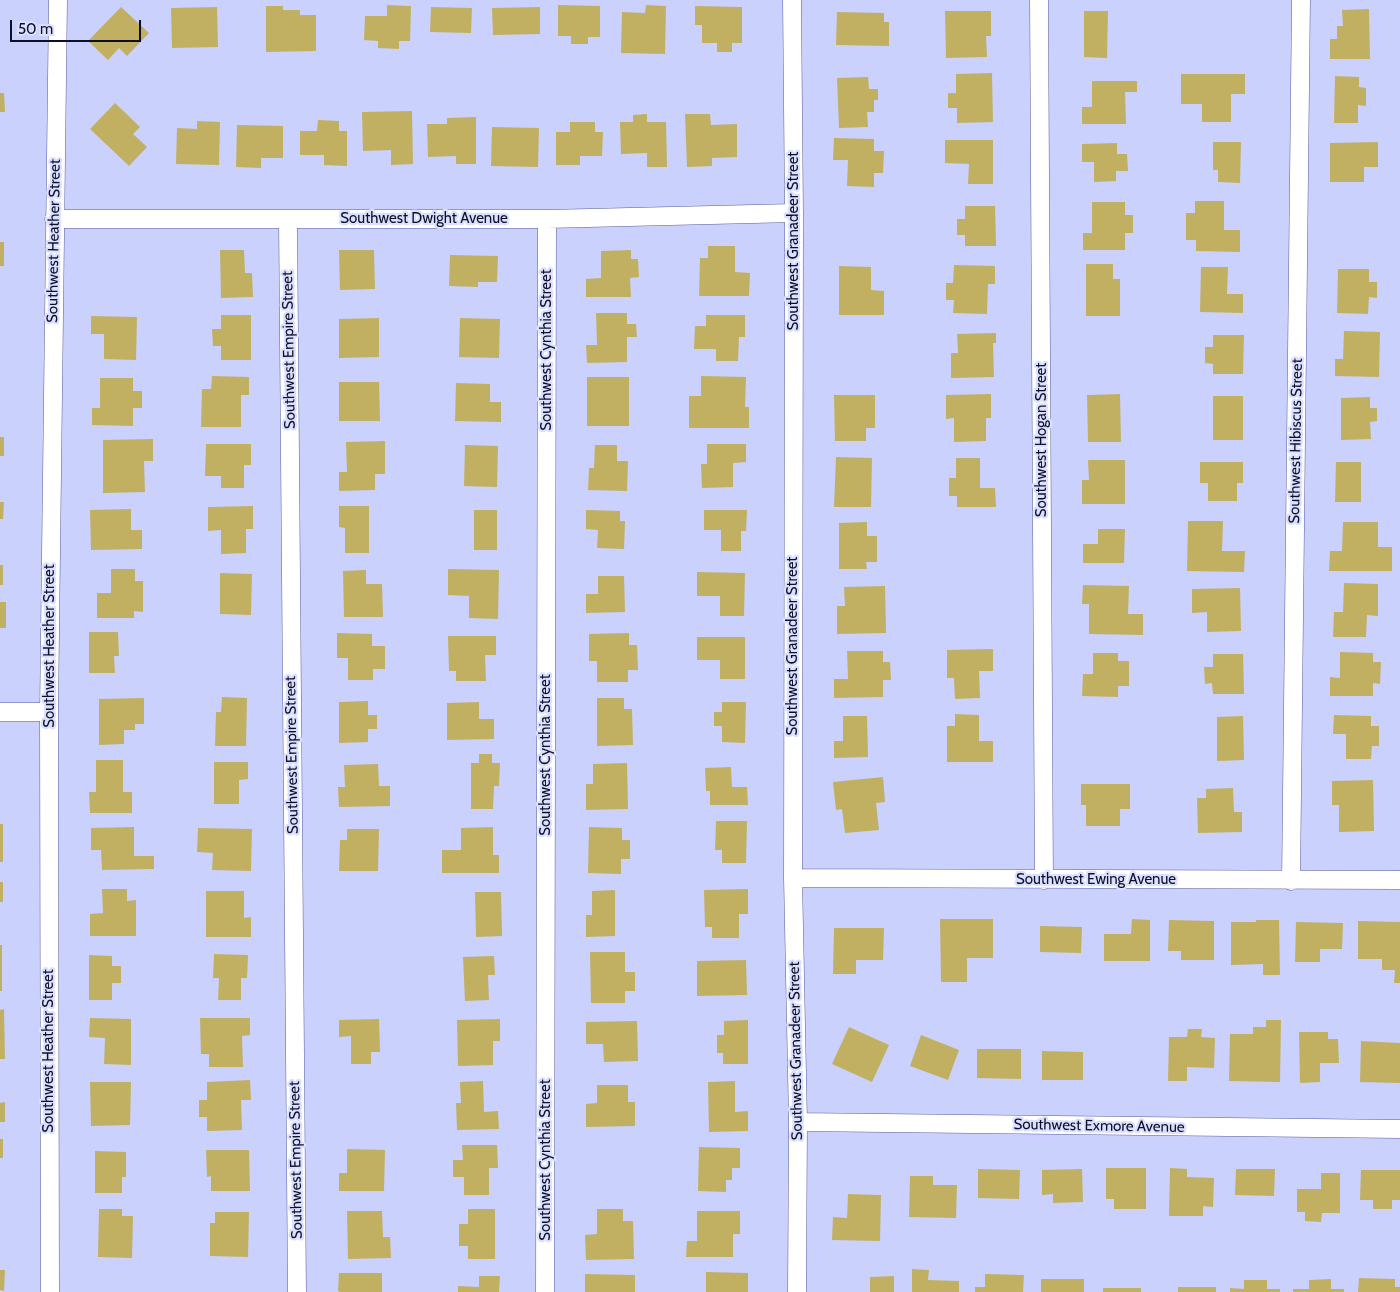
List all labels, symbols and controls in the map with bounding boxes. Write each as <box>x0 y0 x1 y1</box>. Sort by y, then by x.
scale bar <box>12 10 144 42</box>
text: 50 m <box>18 20 53 38</box>
street label: Southwest Granadeer Street <box>785 152 803 330</box>
street label: Southwest Heather Street <box>44 159 64 323</box>
street label: Southwest Dwight Avenue <box>340 210 508 228</box>
street label: Southwest Cynthia Street <box>538 269 556 431</box>
street label: Southwest Empire Street <box>279 271 299 429</box>
street label: Southwest Hibiscus Street <box>1286 358 1306 524</box>
street label: Southwest Hogan Street <box>1033 363 1051 517</box>
street label: Southwest Granadeer Street <box>784 557 802 735</box>
street label: Southwest Heather Street <box>41 564 59 728</box>
street label: Southwest Cynthia Street <box>537 674 555 836</box>
street label: Southwest Empire Street <box>282 676 302 834</box>
street label: Southwest Ewing Avenue <box>1016 871 1176 889</box>
street label: Southwest Granadeer Street <box>785 961 807 1141</box>
street label: Southwest Heather Street <box>40 969 58 1133</box>
street label: Southwest Cynthia Street <box>537 1079 555 1241</box>
street label: Southwest Empire Street <box>286 1081 306 1239</box>
street label: Southwest Exmore Avenue <box>1013 1116 1185 1136</box>

